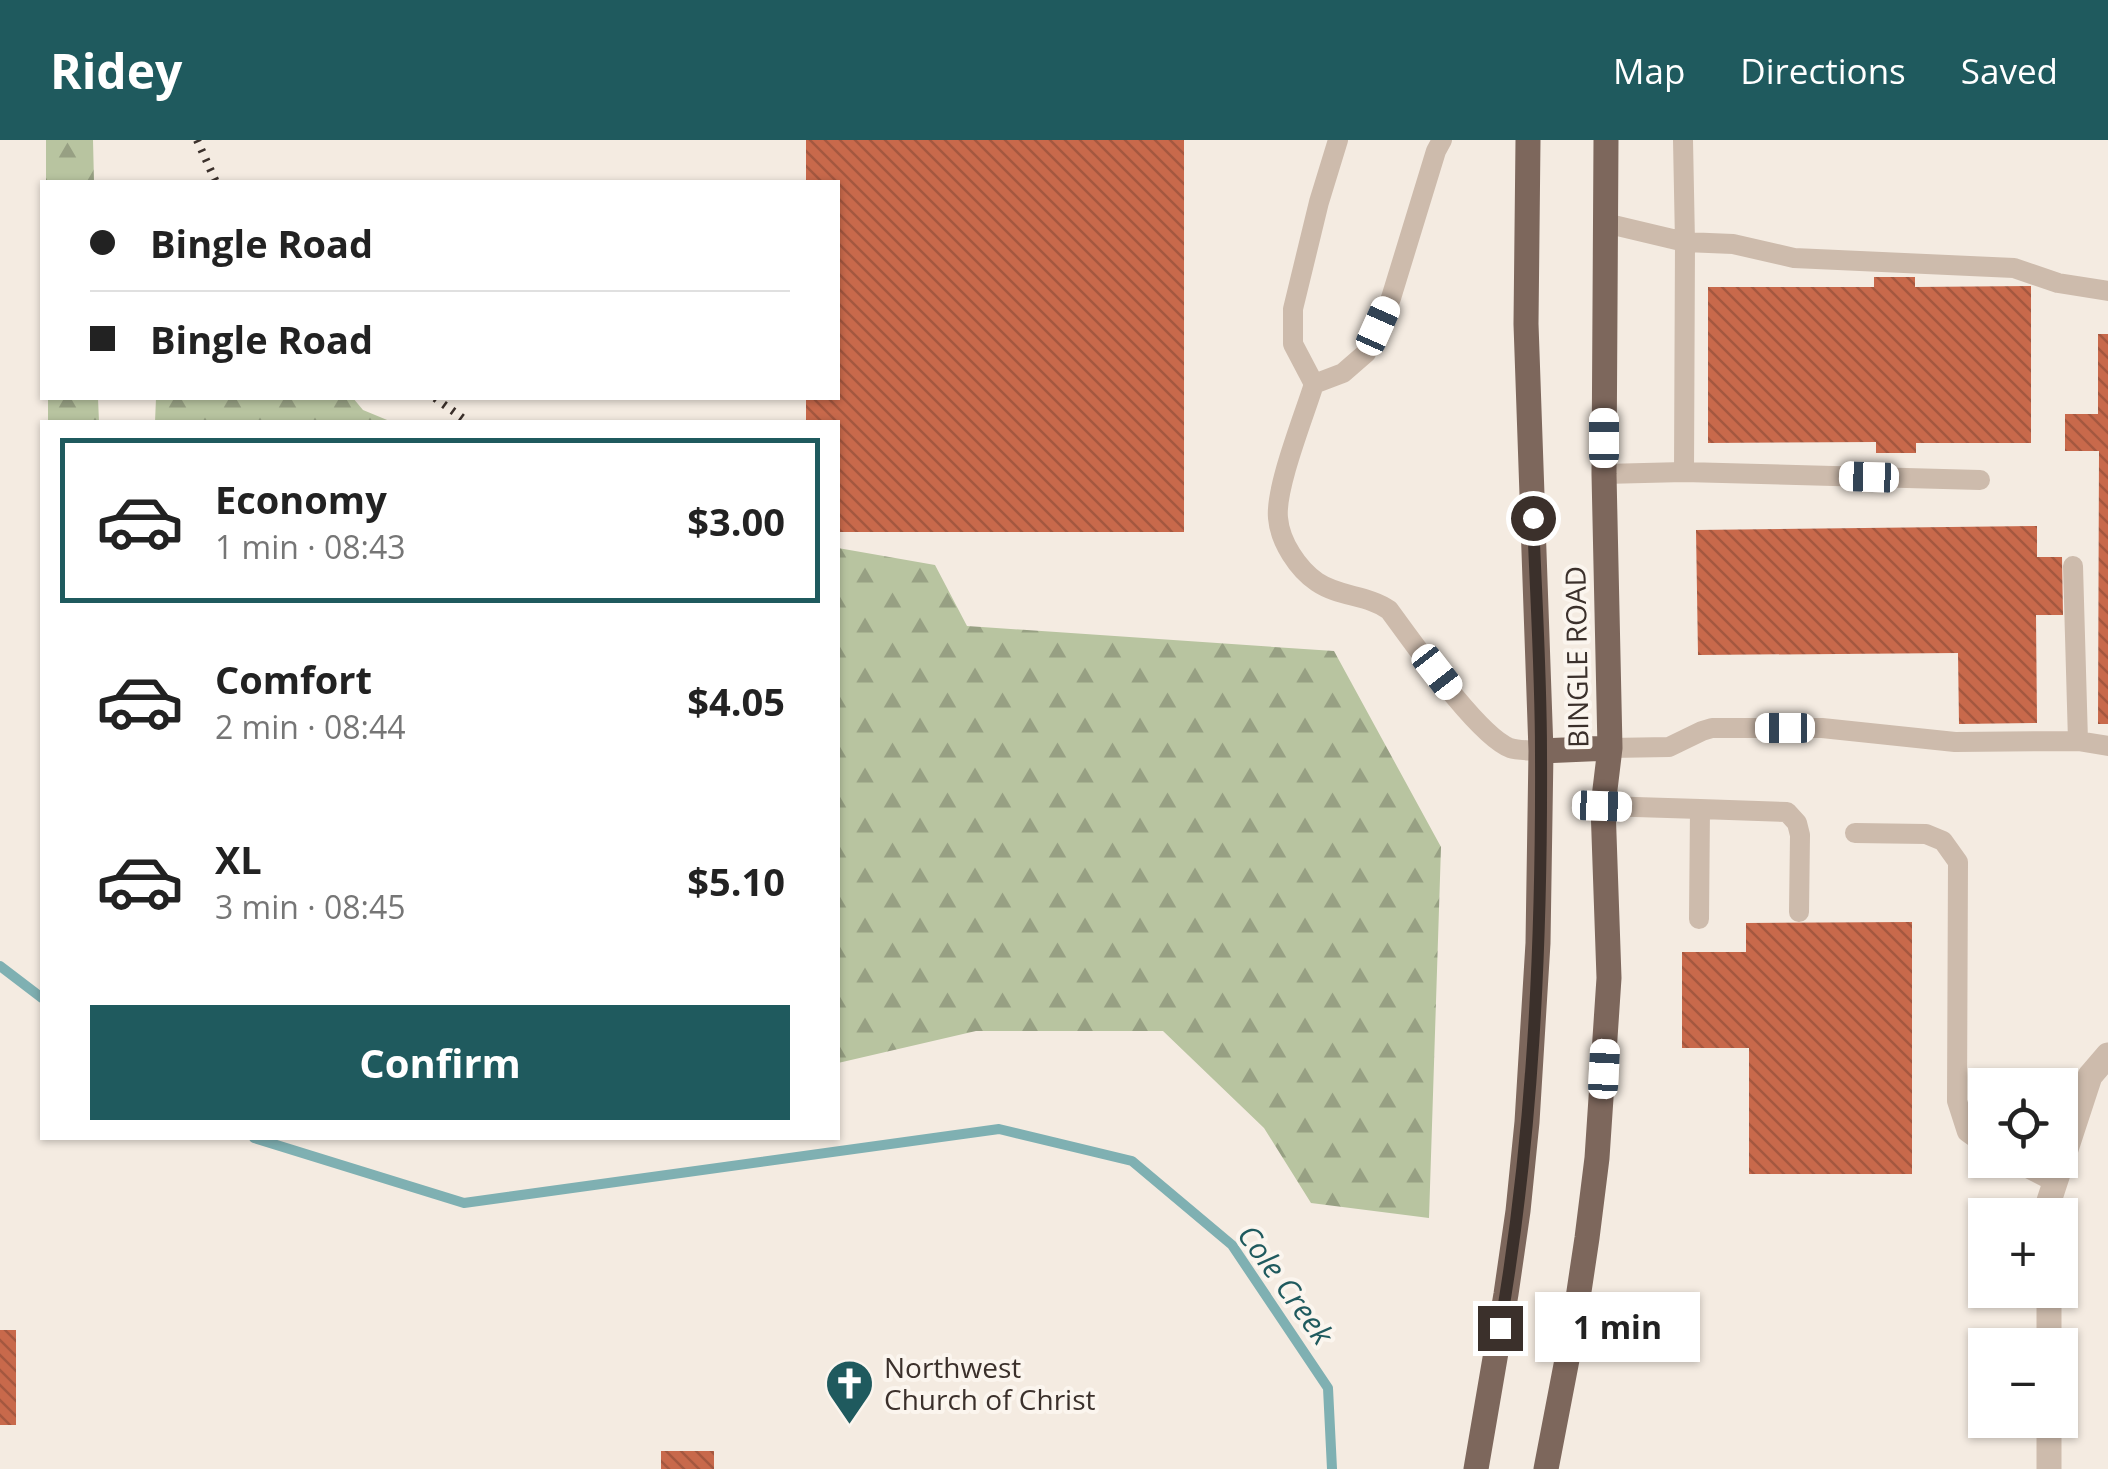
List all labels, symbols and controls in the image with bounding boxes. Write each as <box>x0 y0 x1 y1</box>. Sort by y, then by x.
text: Ridey <box>50 38 182 103</box>
text: Map <box>1613 47 1685 94</box>
text: Directions <box>1740 47 1906 94</box>
text: Saved <box>1961 47 2058 94</box>
text: Bingle Road <box>150 217 373 269</box>
car <box>1352 292 1404 360</box>
text: Bingle Road <box>150 313 373 365</box>
car <box>1589 408 1619 468</box>
car <box>1838 461 1900 493</box>
text: Economy <box>215 473 387 525</box>
icon: car <box>95 476 185 566</box>
text: $3.00 <box>687 495 785 547</box>
route start <box>1511 496 1556 541</box>
text: 1 min · 08:43 <box>215 525 406 568</box>
street label: BINGLE ROAD <box>1555 566 1597 748</box>
car <box>1407 639 1467 705</box>
text: Comfort <box>215 653 372 705</box>
icon: car <box>95 656 185 746</box>
text: $4.05 <box>687 675 785 727</box>
text: 2 min · 08:44 <box>215 705 406 748</box>
car <box>1755 713 1815 743</box>
car <box>1571 790 1633 822</box>
text: XL <box>215 833 262 885</box>
icon: car <box>95 836 185 926</box>
text: $5.10 <box>687 855 785 907</box>
text: 3 min · 08:45 <box>215 885 406 928</box>
button: Confirm <box>90 1005 790 1120</box>
car <box>1587 1038 1621 1100</box>
map controls <box>1968 1068 2078 1438</box>
button: locate <box>1968 1068 2078 1178</box>
button: + <box>1968 1198 2078 1308</box>
water label: Cole Creek <box>1229 1216 1344 1353</box>
callout: 1 min <box>1535 1293 1700 1363</box>
text: 1 min <box>1573 1305 1662 1348</box>
route end <box>1478 1306 1523 1351</box>
button: − <box>1968 1328 2078 1438</box>
place label: Northwest Church of Christ <box>884 1348 1095 1418</box>
church icon: Northwest Church of Christ <box>823 1358 875 1426</box>

